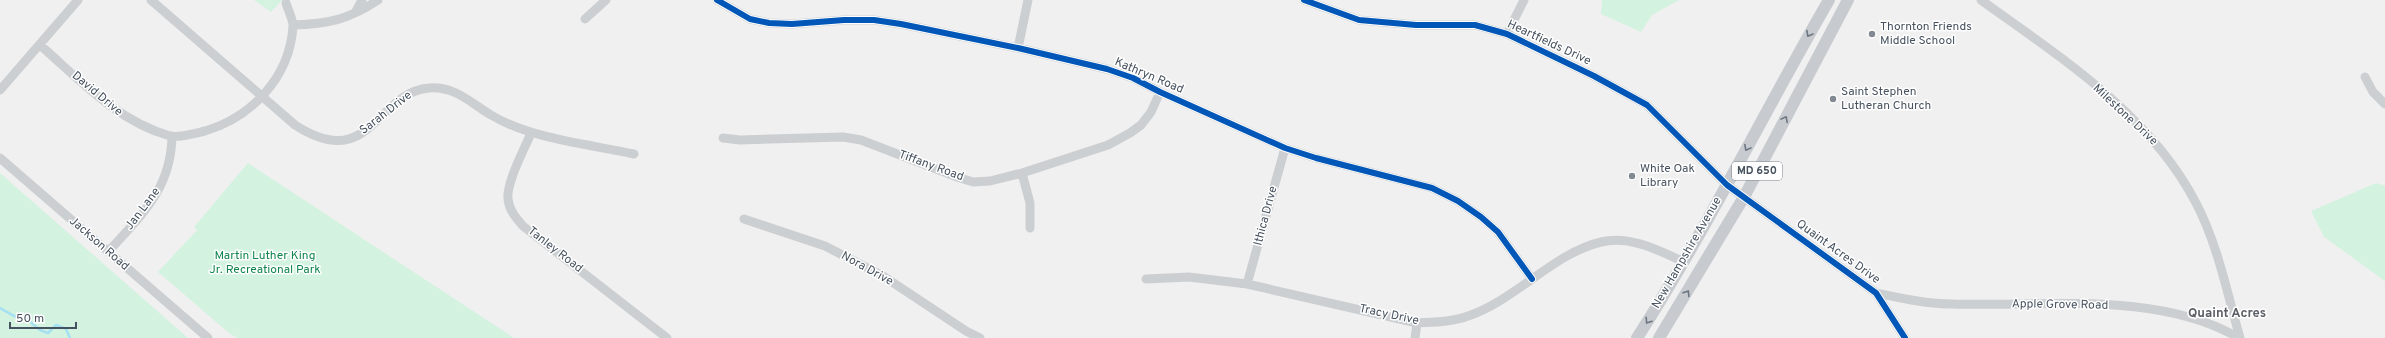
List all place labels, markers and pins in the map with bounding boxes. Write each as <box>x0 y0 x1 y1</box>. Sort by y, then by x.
place label: Thornton Friends Middle School <box>1880 19 1972 49</box>
marker: Thornton Friends Middle School <box>1867 29 1877 39</box>
place label: Saint Stephen Lutheran Church <box>1841 84 1931 114</box>
marker: Saint Stephen Lutheran Church <box>1828 94 1838 104</box>
place label: White Oak Library <box>1640 161 1695 191</box>
marker: White Oak Library <box>1627 171 1637 181</box>

